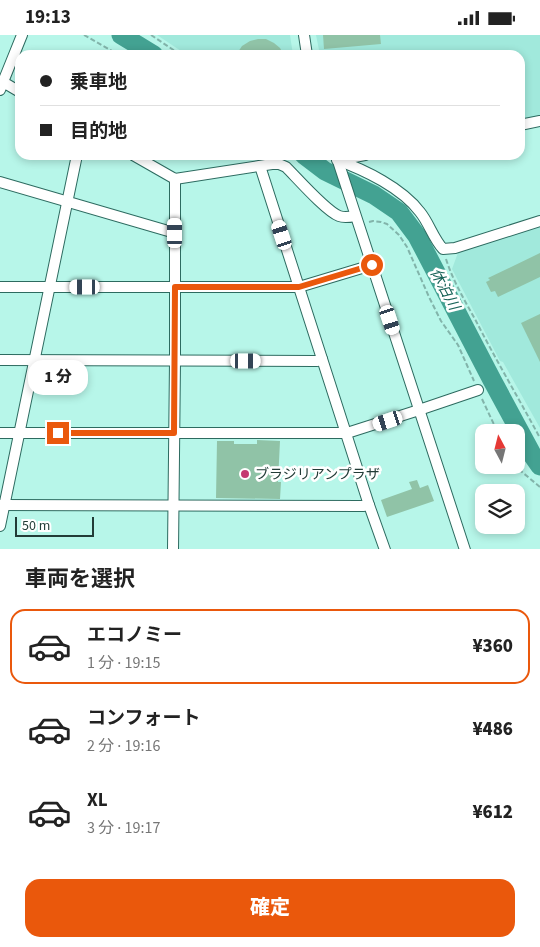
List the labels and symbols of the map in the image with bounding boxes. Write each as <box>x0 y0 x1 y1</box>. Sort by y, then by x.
car <box>167 218 182 248</box>
car <box>270 218 293 252</box>
route start <box>361 254 383 276</box>
water label: 休泊川 <box>425 264 465 316</box>
car <box>70 280 100 295</box>
car <box>378 303 401 337</box>
car <box>231 354 261 369</box>
callout: 1 分 <box>28 361 88 395</box>
car <box>371 409 404 433</box>
route end <box>47 422 69 444</box>
north arrow <box>475 424 525 474</box>
place label: ブラジリアンプラザ <box>255 465 380 485</box>
marker: ブラジリアンプラザ <box>239 468 251 480</box>
scale bar <box>15 515 94 538</box>

